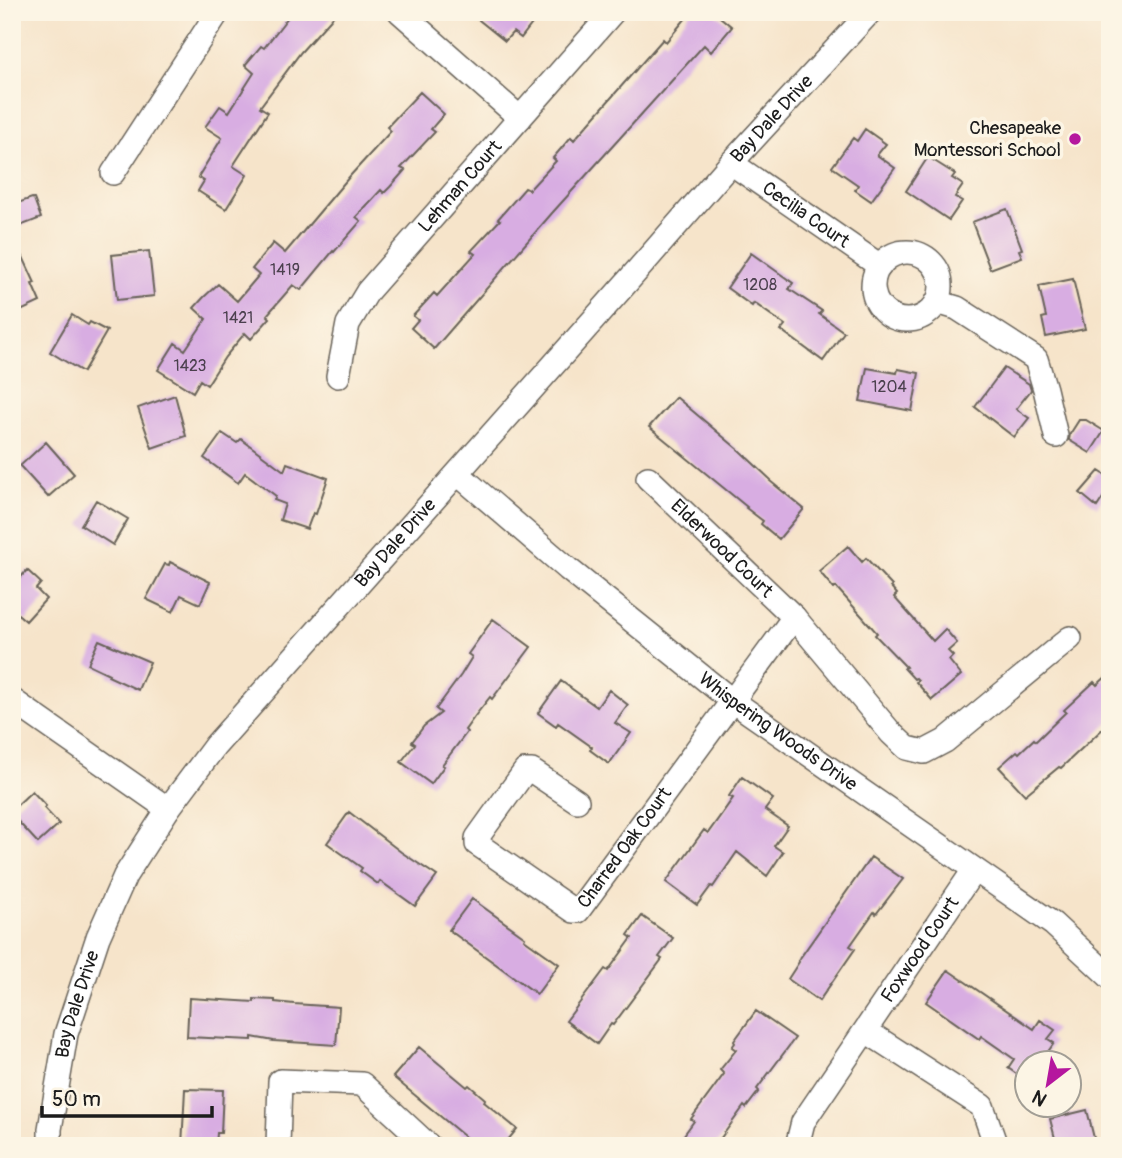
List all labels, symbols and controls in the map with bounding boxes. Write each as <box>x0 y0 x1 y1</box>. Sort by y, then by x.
street label: Bay Dale Drive <box>725 69 819 168</box>
place label: Chesapeake Montessori School <box>914 116 1062 162</box>
marker: Chesapeake Montessori School <box>1067 131 1083 147</box>
street label: Lehman Court <box>413 135 507 237</box>
street label: Cecilia Court <box>757 176 854 254</box>
house number: 1419 <box>270 260 300 280</box>
house number: 1208 <box>743 275 777 295</box>
house number: 1421 <box>223 308 253 328</box>
house number: 1423 <box>174 356 207 376</box>
house number: 1204 <box>871 377 907 397</box>
street label: Bay Dale Drive <box>349 493 442 592</box>
street label: Elderwood Court <box>666 494 778 603</box>
street label: Whispering Woods Drive <box>694 667 862 797</box>
street label: Charred Oak Court <box>572 782 677 913</box>
street label: Foxwood Court <box>876 892 965 1007</box>
street label: Bay Dale Drive <box>50 947 105 1060</box>
north arrow <box>1014 1050 1084 1120</box>
scale bar <box>42 1074 212 1118</box>
text: N <box>1028 1084 1051 1111</box>
text: 50 m <box>52 1086 101 1113</box>

